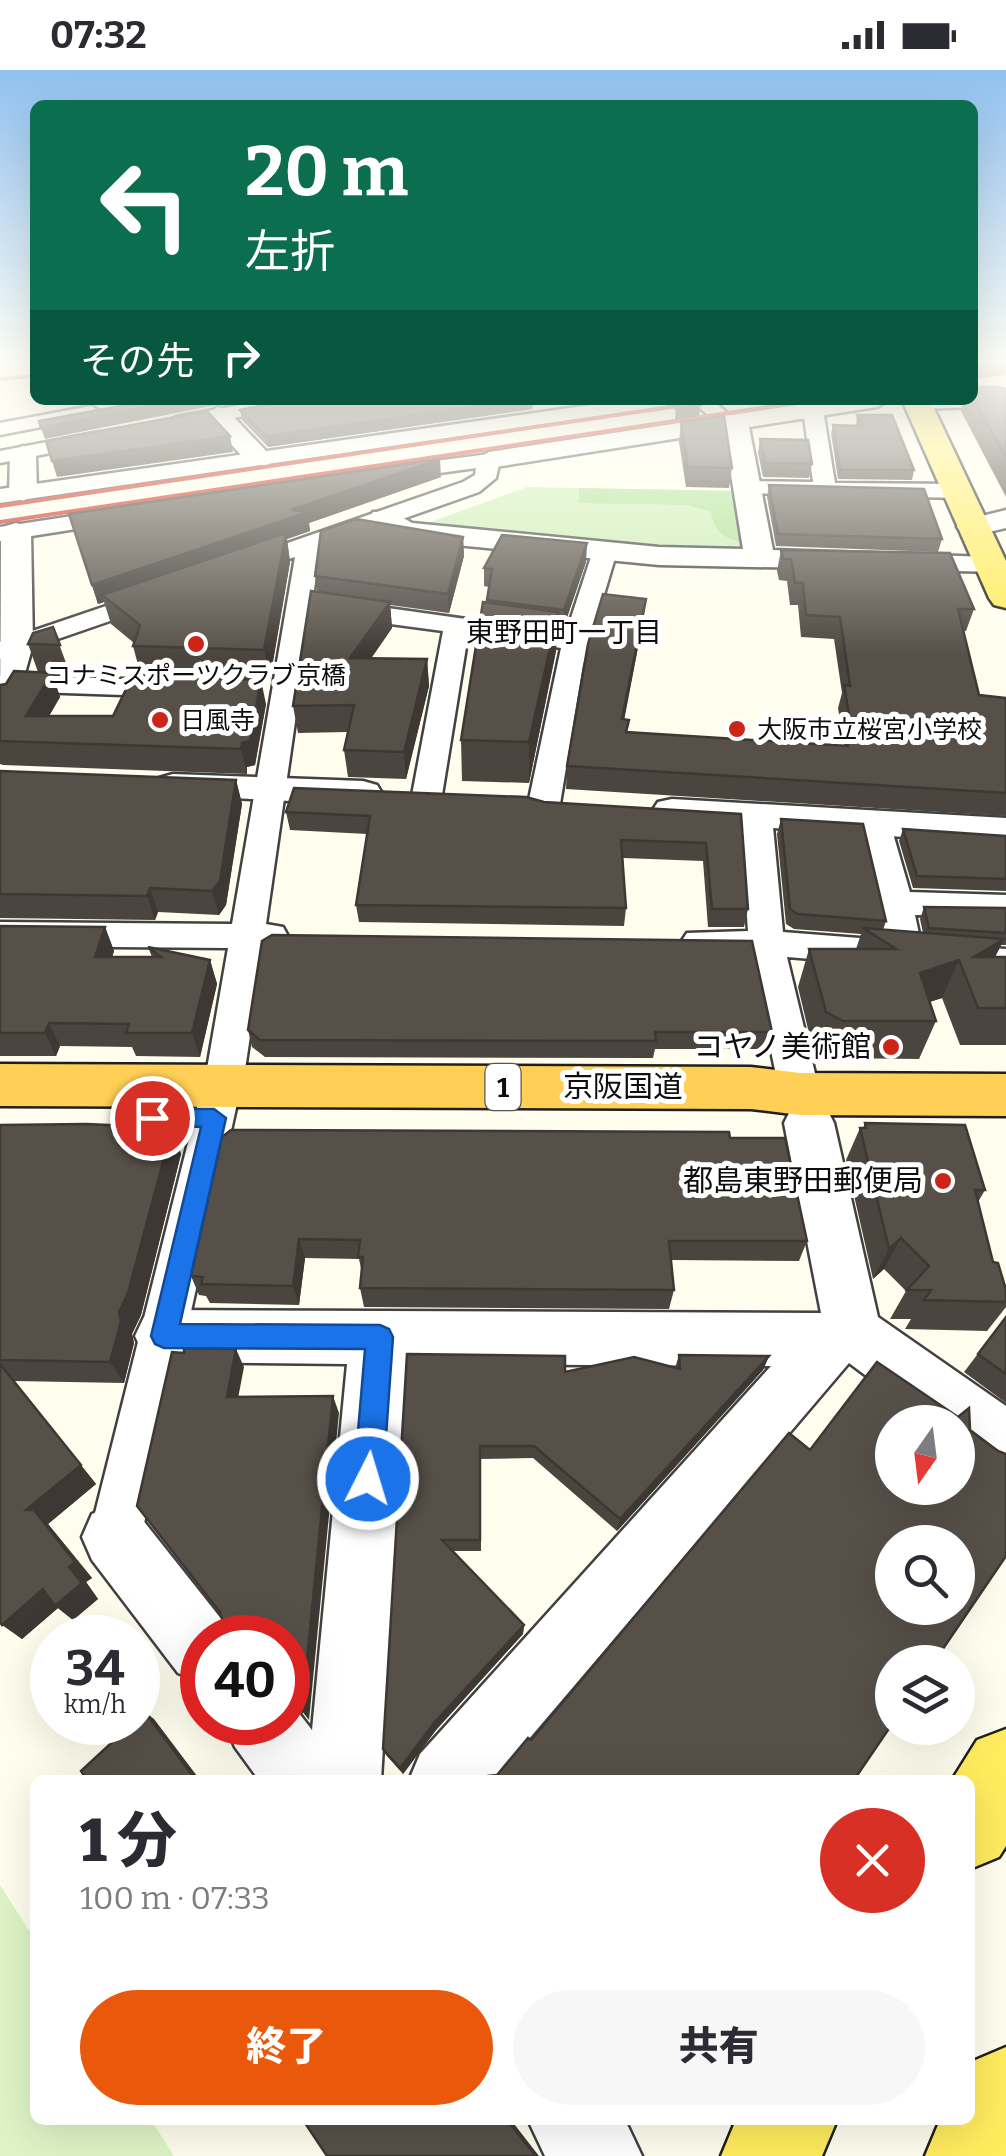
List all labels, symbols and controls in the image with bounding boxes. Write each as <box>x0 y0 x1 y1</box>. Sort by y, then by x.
text: 07:32 <box>50 12 147 58</box>
text: 20 m <box>245 130 408 214</box>
icon: left <box>80 140 210 270</box>
text: 左折 <box>245 225 335 279</box>
icon: right <box>214 330 269 385</box>
text: その先 <box>80 338 194 384</box>
district label: 東野田町一丁目 <box>466 616 662 649</box>
marker: コナミスポーツクラブ京橋 <box>185 633 207 655</box>
place label: コナミスポーツクラブ京橋 <box>46 661 346 691</box>
place label: 日風寺 <box>180 706 255 736</box>
marker: 日風寺 <box>149 709 171 731</box>
place label: 大阪市立桜宮小学校 <box>757 715 982 745</box>
marker: 大阪市立桜宮小学校 <box>726 718 748 740</box>
place label: コヤノ美術館 <box>693 1029 871 1065</box>
marker: コヤノ美術館 <box>880 1036 902 1058</box>
road number: 1 <box>486 1064 520 1110</box>
street label: 京阪国道 <box>563 1069 683 1105</box>
pin <box>110 1076 195 1161</box>
icon: arrive <box>125 1091 180 1146</box>
place label: 都島東野田郵便局 <box>683 1163 923 1199</box>
marker: 都島東野田郵便局 <box>932 1170 954 1192</box>
north arrow <box>875 1405 975 1505</box>
map controls <box>875 1405 975 1745</box>
position arrow <box>316 1427 420 1531</box>
button: search <box>875 1525 975 1625</box>
speed limit sign: 40 <box>180 1615 310 1745</box>
text: 34 <box>65 1638 125 1698</box>
button: layers <box>875 1645 975 1745</box>
text: km/h <box>64 1690 126 1720</box>
text: 1 分 <box>80 1805 177 1877</box>
button: close <box>820 1808 925 1913</box>
text: 100 m · 07:33 <box>80 1879 270 1917</box>
button: 終了 <box>80 1990 493 2105</box>
button: 共有 <box>513 1990 925 2105</box>

